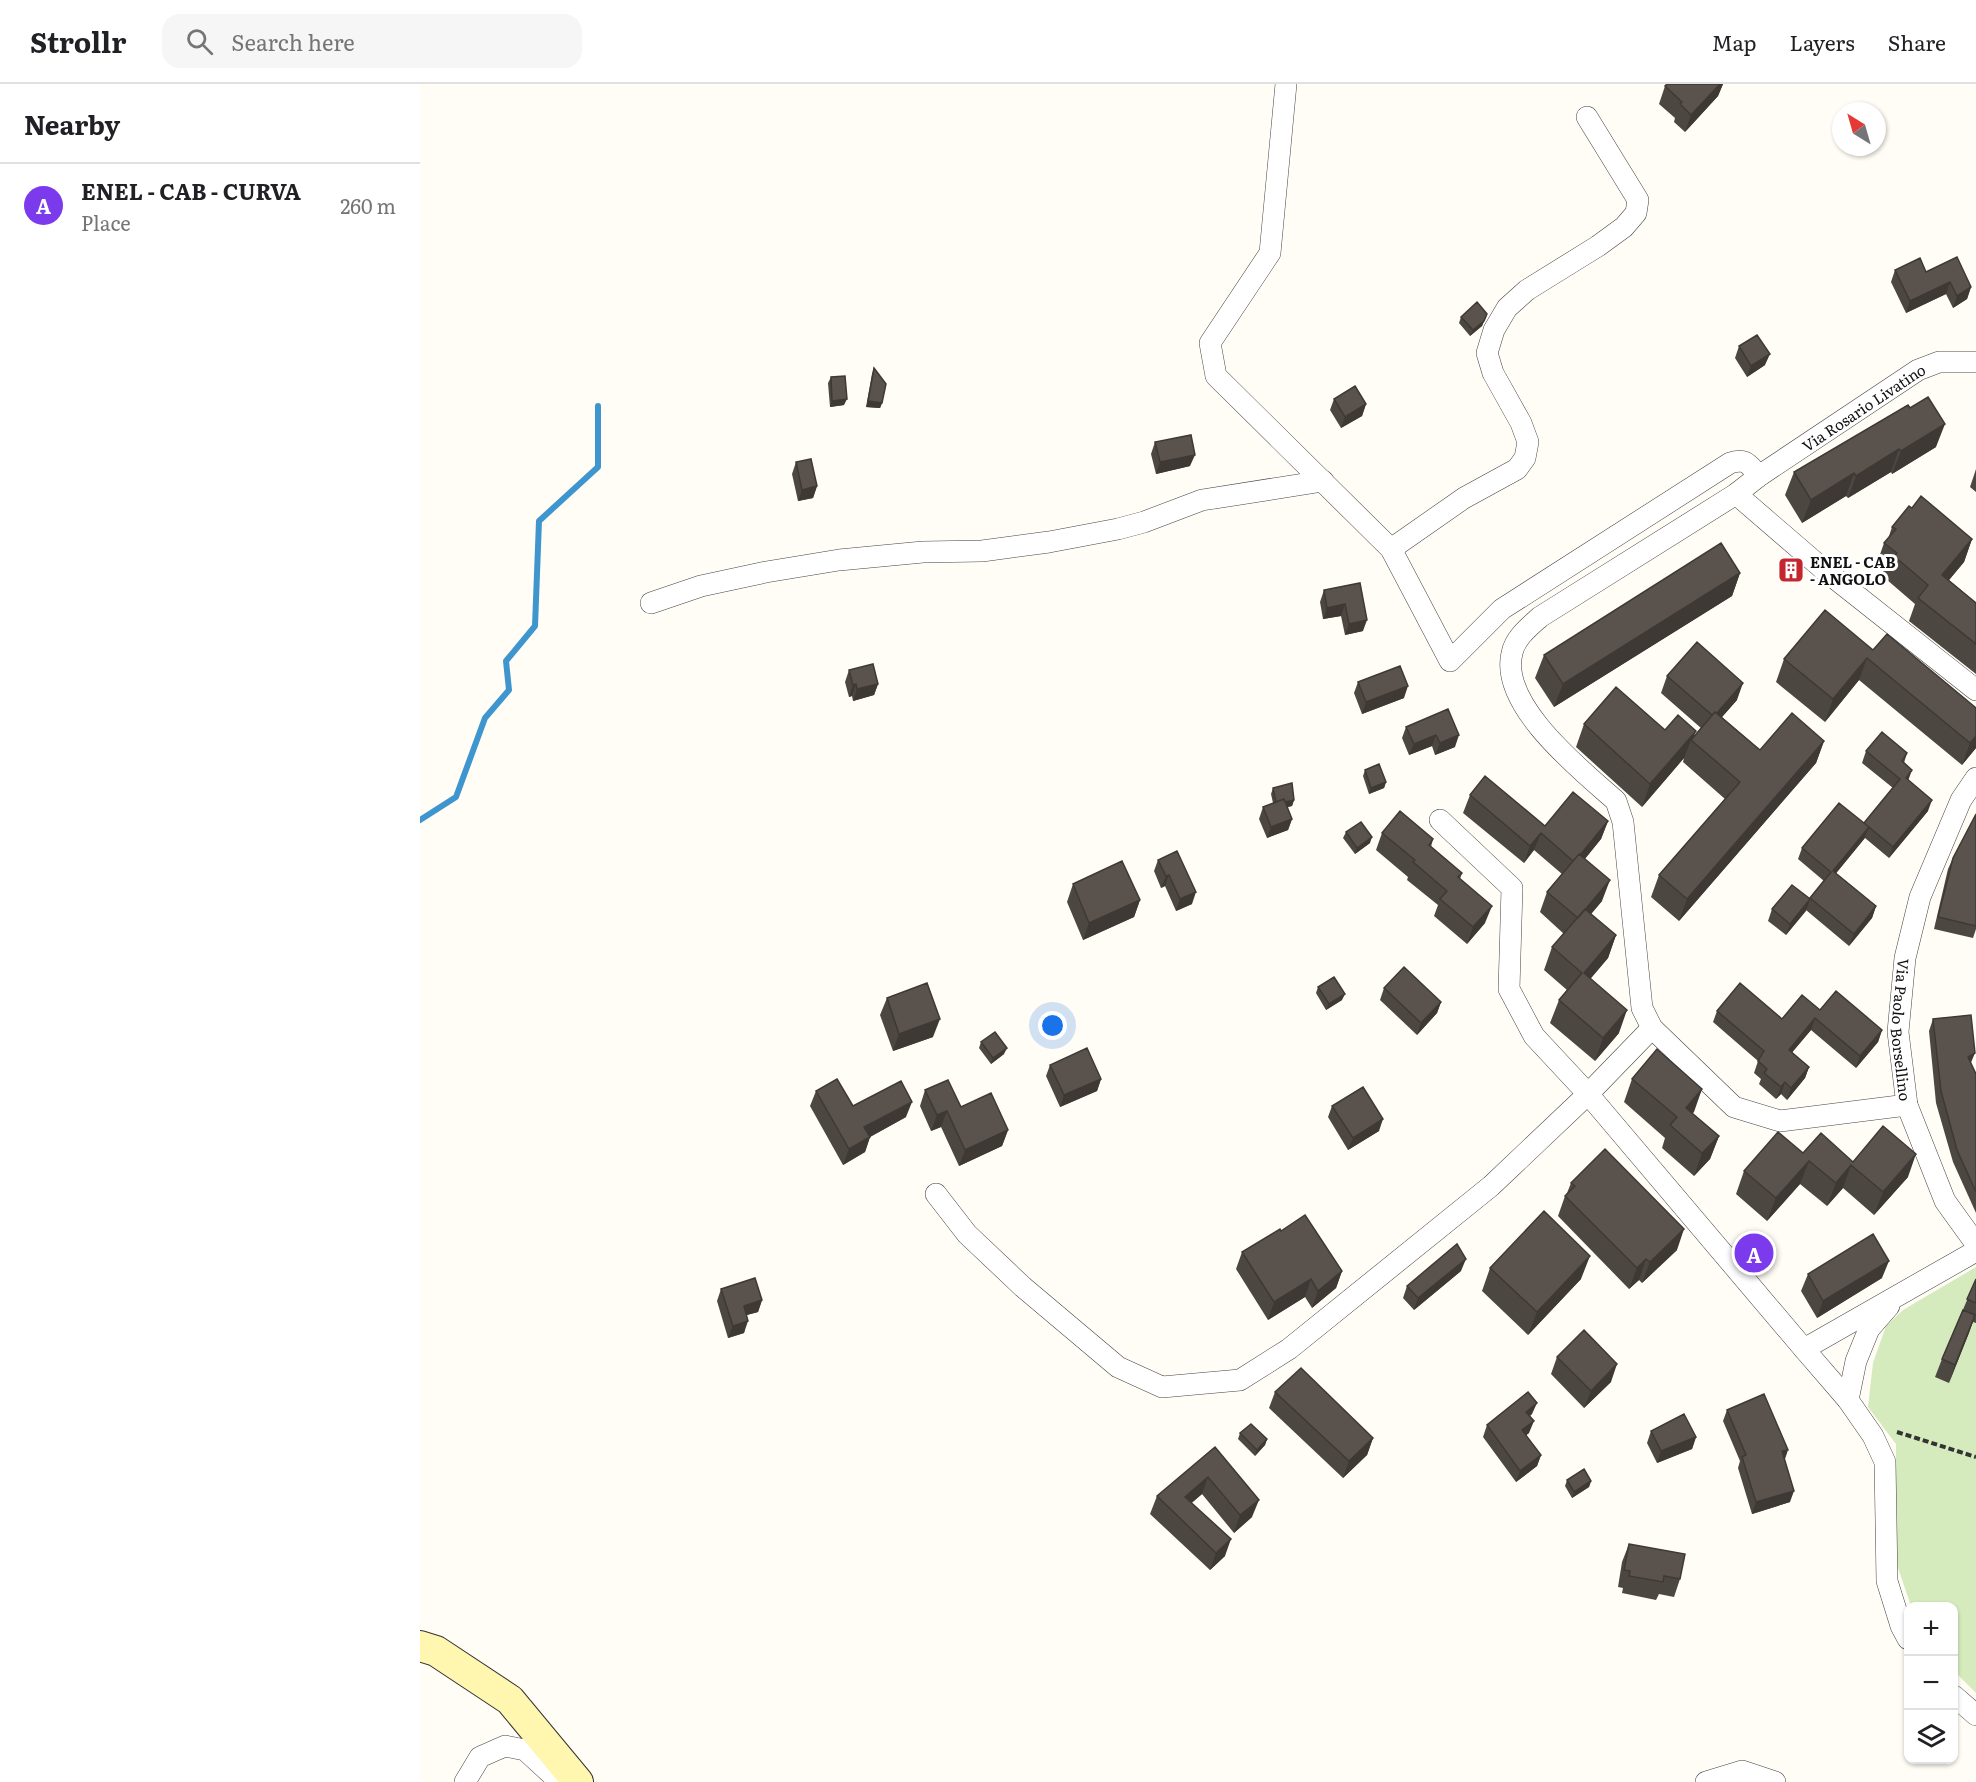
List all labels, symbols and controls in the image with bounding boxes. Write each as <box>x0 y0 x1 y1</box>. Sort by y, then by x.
search box <box>162 14 582 68</box>
text: Strollr <box>30 20 126 62</box>
icon: search <box>183 25 216 58</box>
text: Search here <box>231 25 355 58</box>
text: Map <box>1712 26 1757 57</box>
text: Layers <box>1790 26 1855 57</box>
text: Share <box>1888 26 1946 57</box>
north arrow <box>1832 102 1886 156</box>
text: Nearby <box>24 104 120 143</box>
text: ENEL - CAB - CURVA <box>81 174 301 207</box>
text: A <box>36 190 51 220</box>
text: 260 m <box>340 190 396 220</box>
text: Place <box>81 207 131 237</box>
street label: Via Rosario Livatino <box>1797 357 1928 456</box>
place label: ENEL - CAB - ANGOLO <box>1810 550 1896 590</box>
building icon: ENEL - CAB - ANGOLO <box>1776 555 1806 585</box>
street label: Via Paolo Borsellino <box>1886 958 1918 1103</box>
your location <box>1038 1011 1067 1040</box>
pin: A <box>1734 1230 1774 1276</box>
map controls <box>1904 1602 1958 1764</box>
button: + <box>1904 1602 1958 1656</box>
button: − <box>1904 1656 1958 1710</box>
button: layers <box>1904 1710 1958 1764</box>

